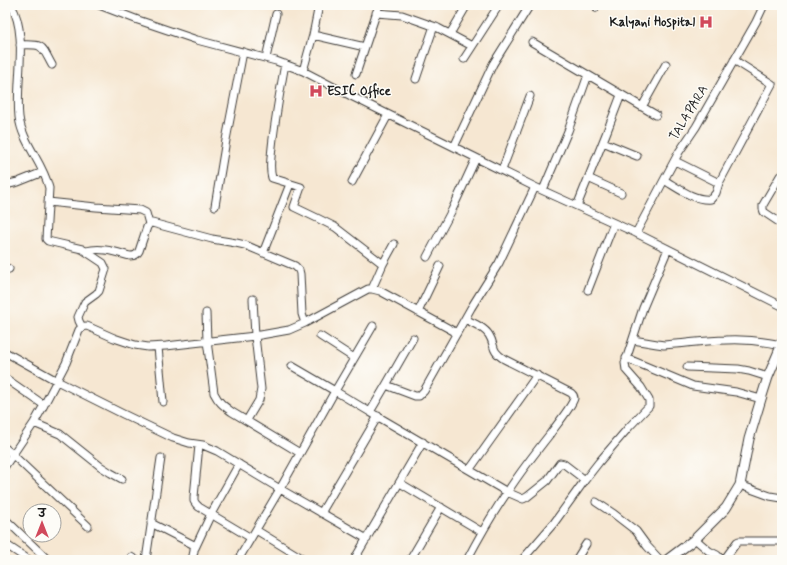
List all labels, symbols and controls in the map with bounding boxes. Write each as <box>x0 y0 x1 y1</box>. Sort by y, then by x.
place label: Kalyani Hospital <box>610 14 695 31</box>
hospital icon: Kalyani Hospital <box>698 14 714 30</box>
street label: TALAPARA <box>666 82 712 144</box>
hospital icon: ESIC Office <box>308 83 324 99</box>
place label: ESIC Office <box>327 83 391 100</box>
north arrow <box>22 503 62 543</box>
text: उ <box>37 507 47 521</box>

